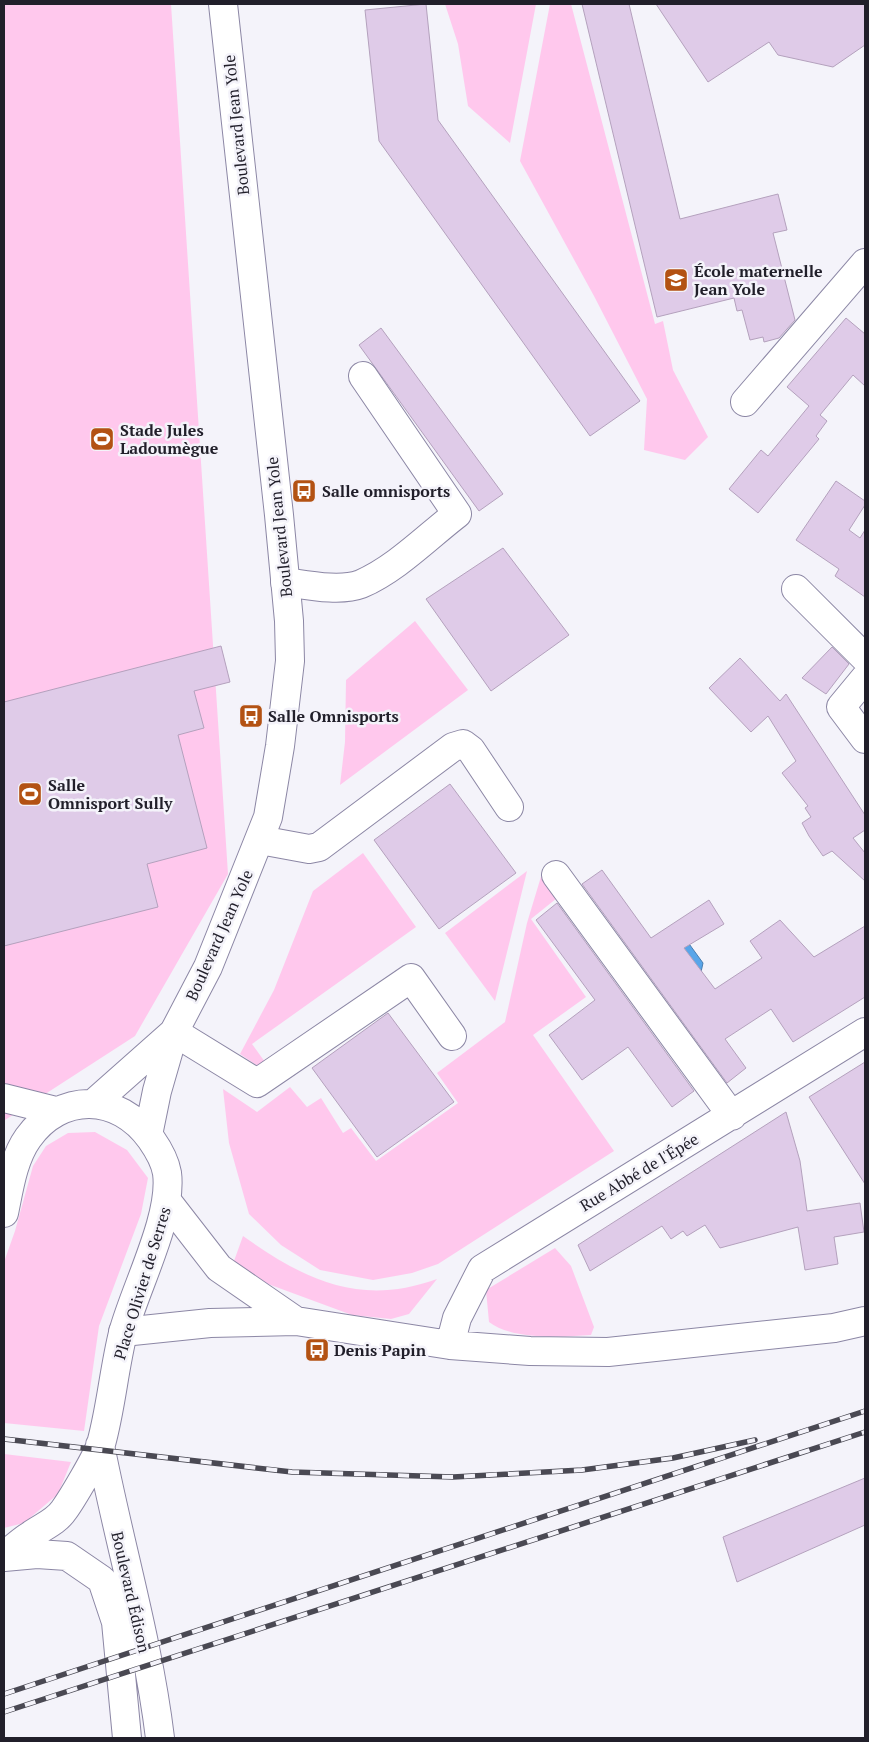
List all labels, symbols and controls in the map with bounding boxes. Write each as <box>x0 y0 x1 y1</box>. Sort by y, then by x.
street label: Boulevard Jean Yole <box>218 54 254 196</box>
place label: École maternelle Jean Yole <box>694 260 823 300</box>
school or university icon: École maternelle Jean Yole <box>663 267 689 293</box>
place label: Stade Jules Ladoumègue <box>120 419 219 459</box>
sports icon: Stade Jules Ladoumègue <box>89 426 115 452</box>
street label: Boulevard Jean Yole <box>261 456 297 598</box>
bus stop icon: Salle omnisports <box>291 478 317 504</box>
place label: Salle omnisports <box>322 480 450 502</box>
bus stop icon: Salle Omnisports <box>238 703 264 729</box>
place label: Salle Omnisports <box>268 705 399 727</box>
place label: Salle Omnisport Sully <box>48 774 173 814</box>
sports icon: Salle Omnisport Sully <box>17 781 43 807</box>
street label: Boulevard Jean Yole <box>180 866 258 1004</box>
street label: Rue Abbé de l'Épée <box>575 1128 703 1216</box>
street label: Place Olivier de Serres <box>108 1204 176 1362</box>
bus stop icon: Denis Papin <box>304 1337 330 1363</box>
place label: Denis Papin <box>334 1339 427 1361</box>
street label: Boulevard Édison <box>106 1529 156 1655</box>

